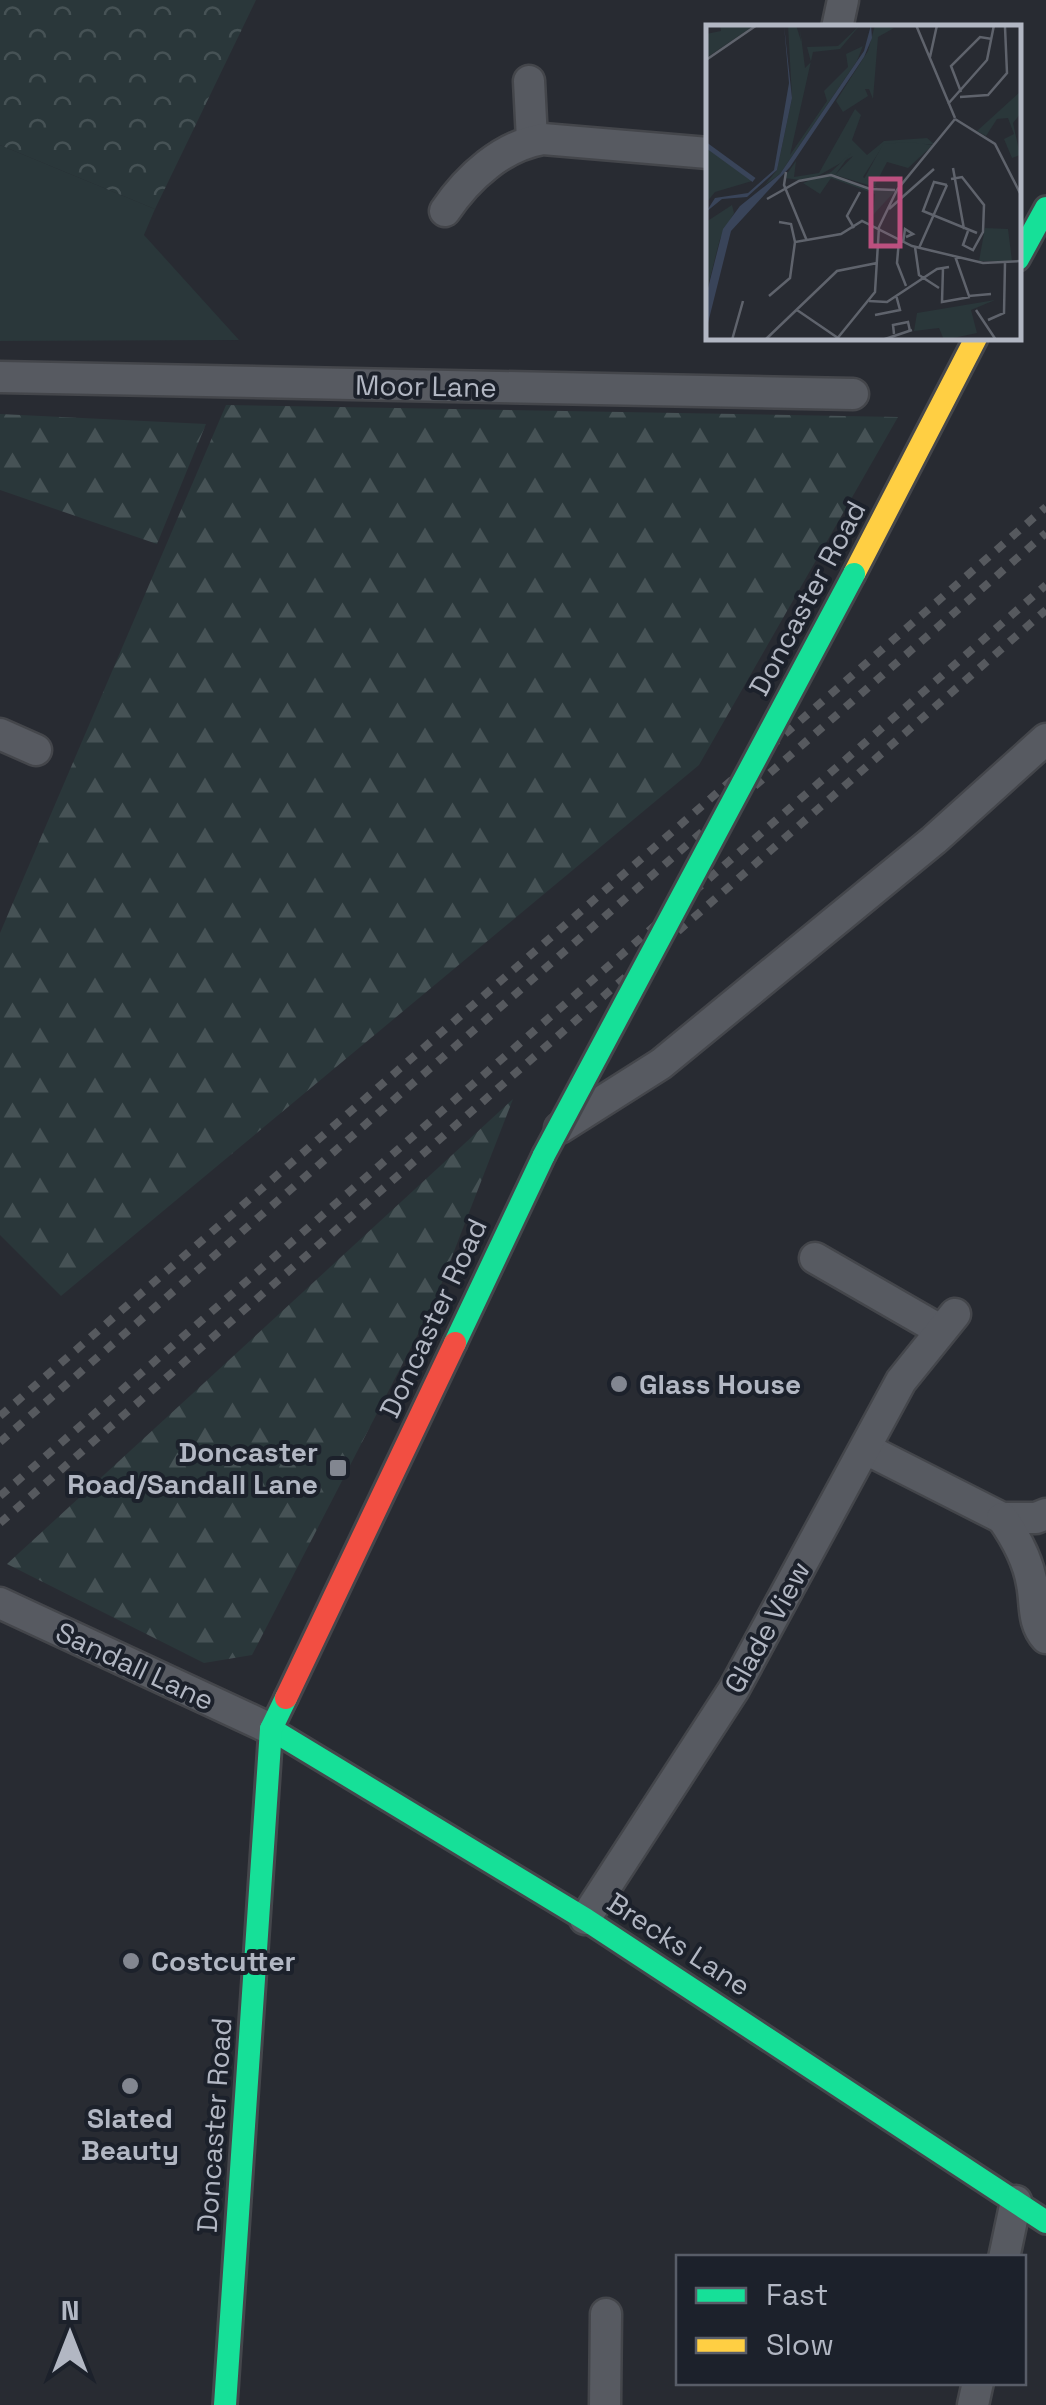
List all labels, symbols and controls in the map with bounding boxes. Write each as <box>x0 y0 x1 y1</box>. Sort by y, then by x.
inset map <box>706 25 1021 340</box>
street label: Moor Lane <box>355 367 497 405</box>
street label: Doncaster Road <box>740 494 874 702</box>
street label: Doncaster Road <box>371 1213 495 1423</box>
place label: Glass House <box>639 1366 801 1402</box>
marker: Glass House <box>608 1373 630 1395</box>
place label: Doncaster Road/Sandall Lane <box>67 1434 318 1502</box>
marker: Doncaster Road/Sandall Lane <box>327 1457 349 1479</box>
street label: Glade View <box>716 1555 818 1699</box>
street label: Sandall Lane <box>50 1614 220 1718</box>
street label: Brecks Lane <box>601 1884 757 2004</box>
place label: Costcutter <box>151 1943 296 1979</box>
marker: Costcutter <box>120 1950 142 1972</box>
street label: Doncaster Road <box>189 2016 239 2234</box>
marker: Slated Beauty <box>119 2075 141 2097</box>
place label: Slated Beauty <box>81 2100 179 2168</box>
legend <box>676 2255 1026 2385</box>
text: Fast <box>766 2275 828 2314</box>
north arrow <box>20 2285 120 2385</box>
text: N <box>61 2292 79 2328</box>
text: Slow <box>766 2325 834 2364</box>

